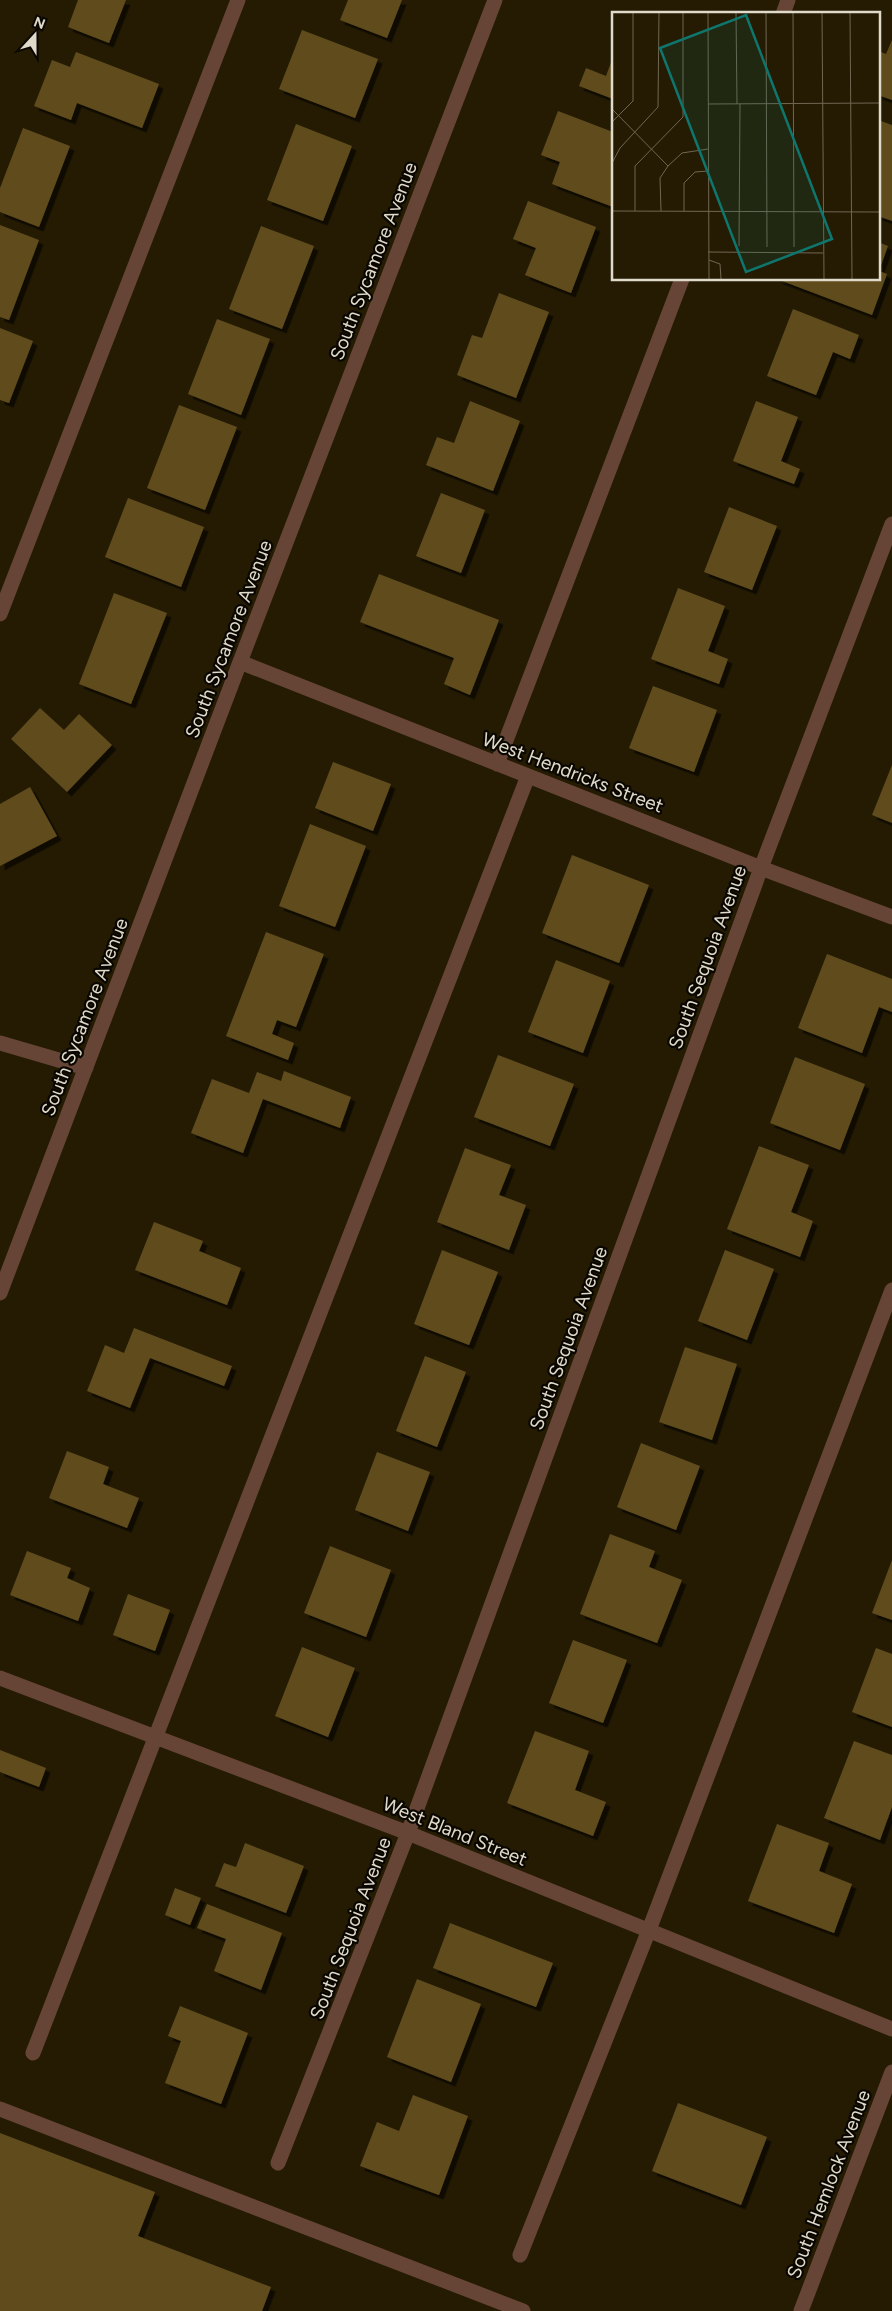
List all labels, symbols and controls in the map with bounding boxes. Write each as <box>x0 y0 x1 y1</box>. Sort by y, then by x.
north arrow <box>10 10 60 60</box>
inset map <box>612 12 880 280</box>
text: N <box>31 13 48 33</box>
street label: South Sycamore Avenue <box>325 159 422 363</box>
street label: South Sycamore Avenue <box>180 537 277 741</box>
street label: West Hendricks Street <box>479 727 667 818</box>
street label: South Sequoia Avenue <box>664 862 751 1052</box>
street label: South Sycamore Avenue <box>36 915 133 1119</box>
street label: South Sequoia Avenue <box>525 1243 612 1433</box>
street label: West Bland Street <box>379 1792 530 1871</box>
street label: South Sequoia Avenue <box>305 1834 396 2023</box>
street label: South Hemlock Avenue <box>782 2087 875 2282</box>

